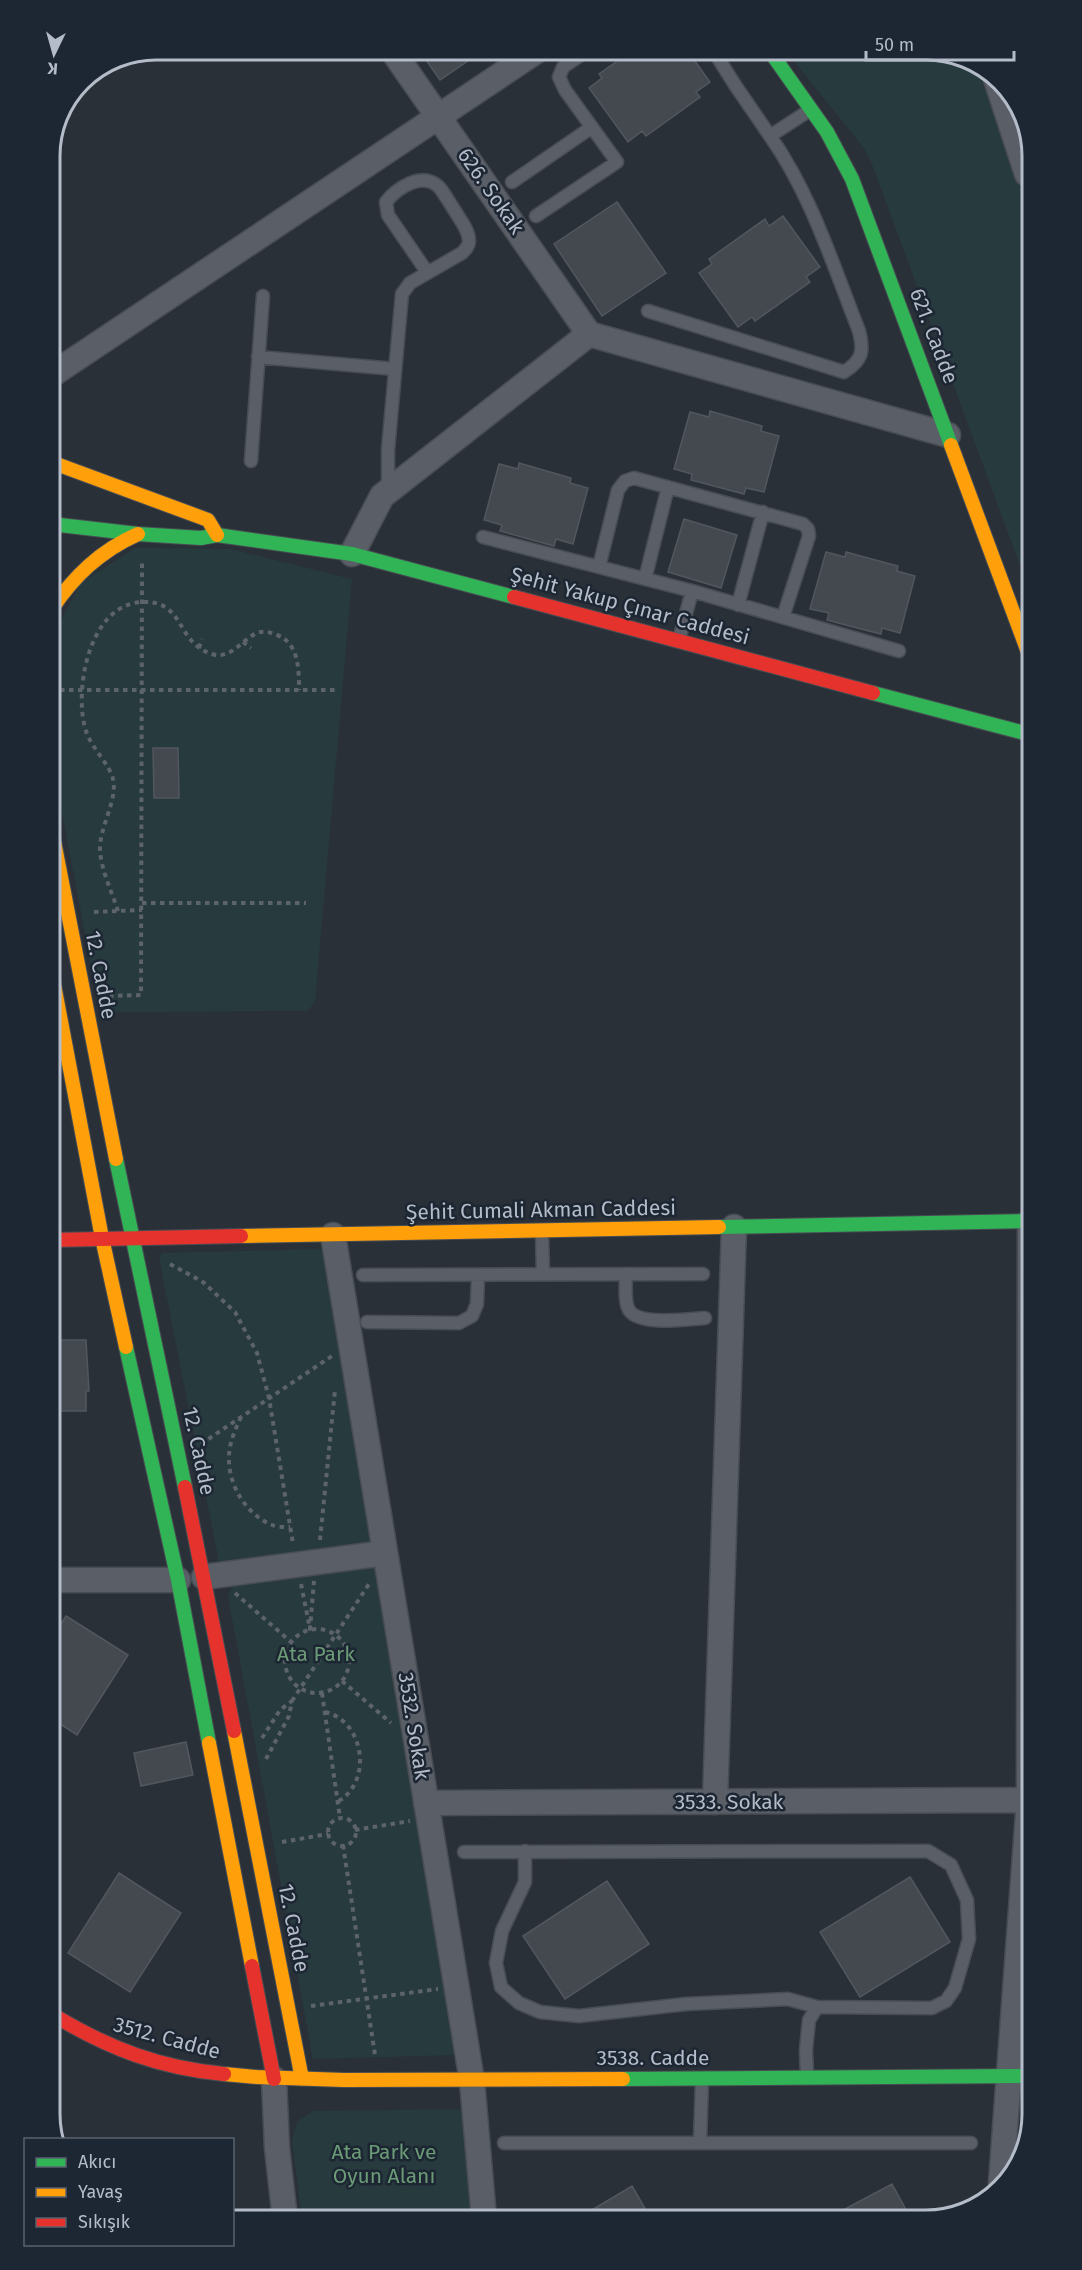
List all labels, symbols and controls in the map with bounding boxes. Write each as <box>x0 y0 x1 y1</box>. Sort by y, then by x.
north arrow <box>24 24 84 84</box>
scale bar <box>866 24 1014 62</box>
text: 50 m <box>875 34 914 56</box>
text: K <box>46 58 59 78</box>
street label: 626. Sokak <box>452 143 530 239</box>
street label: 621. Cadde <box>904 285 964 387</box>
street label: Şehit Yakup Çınar Caddesi <box>508 562 752 650</box>
street label: 12. Cadde <box>80 929 122 1021</box>
street label: Şehit Cumali Akman Caddesi <box>406 1195 676 1225</box>
street label: 12. Cadde <box>177 1404 221 1498</box>
park label: Ata Park <box>277 1641 355 1667</box>
street label: 3532. Sokak <box>393 1670 435 1782</box>
street label: 3533. Sokak <box>675 1789 784 1815</box>
street label: 12. Cadde <box>273 1882 315 1974</box>
street label: 3512. Cadde <box>111 2011 223 2065</box>
street label: 3538. Cadde <box>596 2045 710 2071</box>
legend <box>24 2138 234 2246</box>
park label: Ata Park ve Oyun Alanı <box>331 2139 437 2189</box>
text: Akıcı <box>78 2151 116 2173</box>
text: Yavaş <box>78 2181 123 2203</box>
text: Sıkışık <box>78 2211 131 2233</box>

